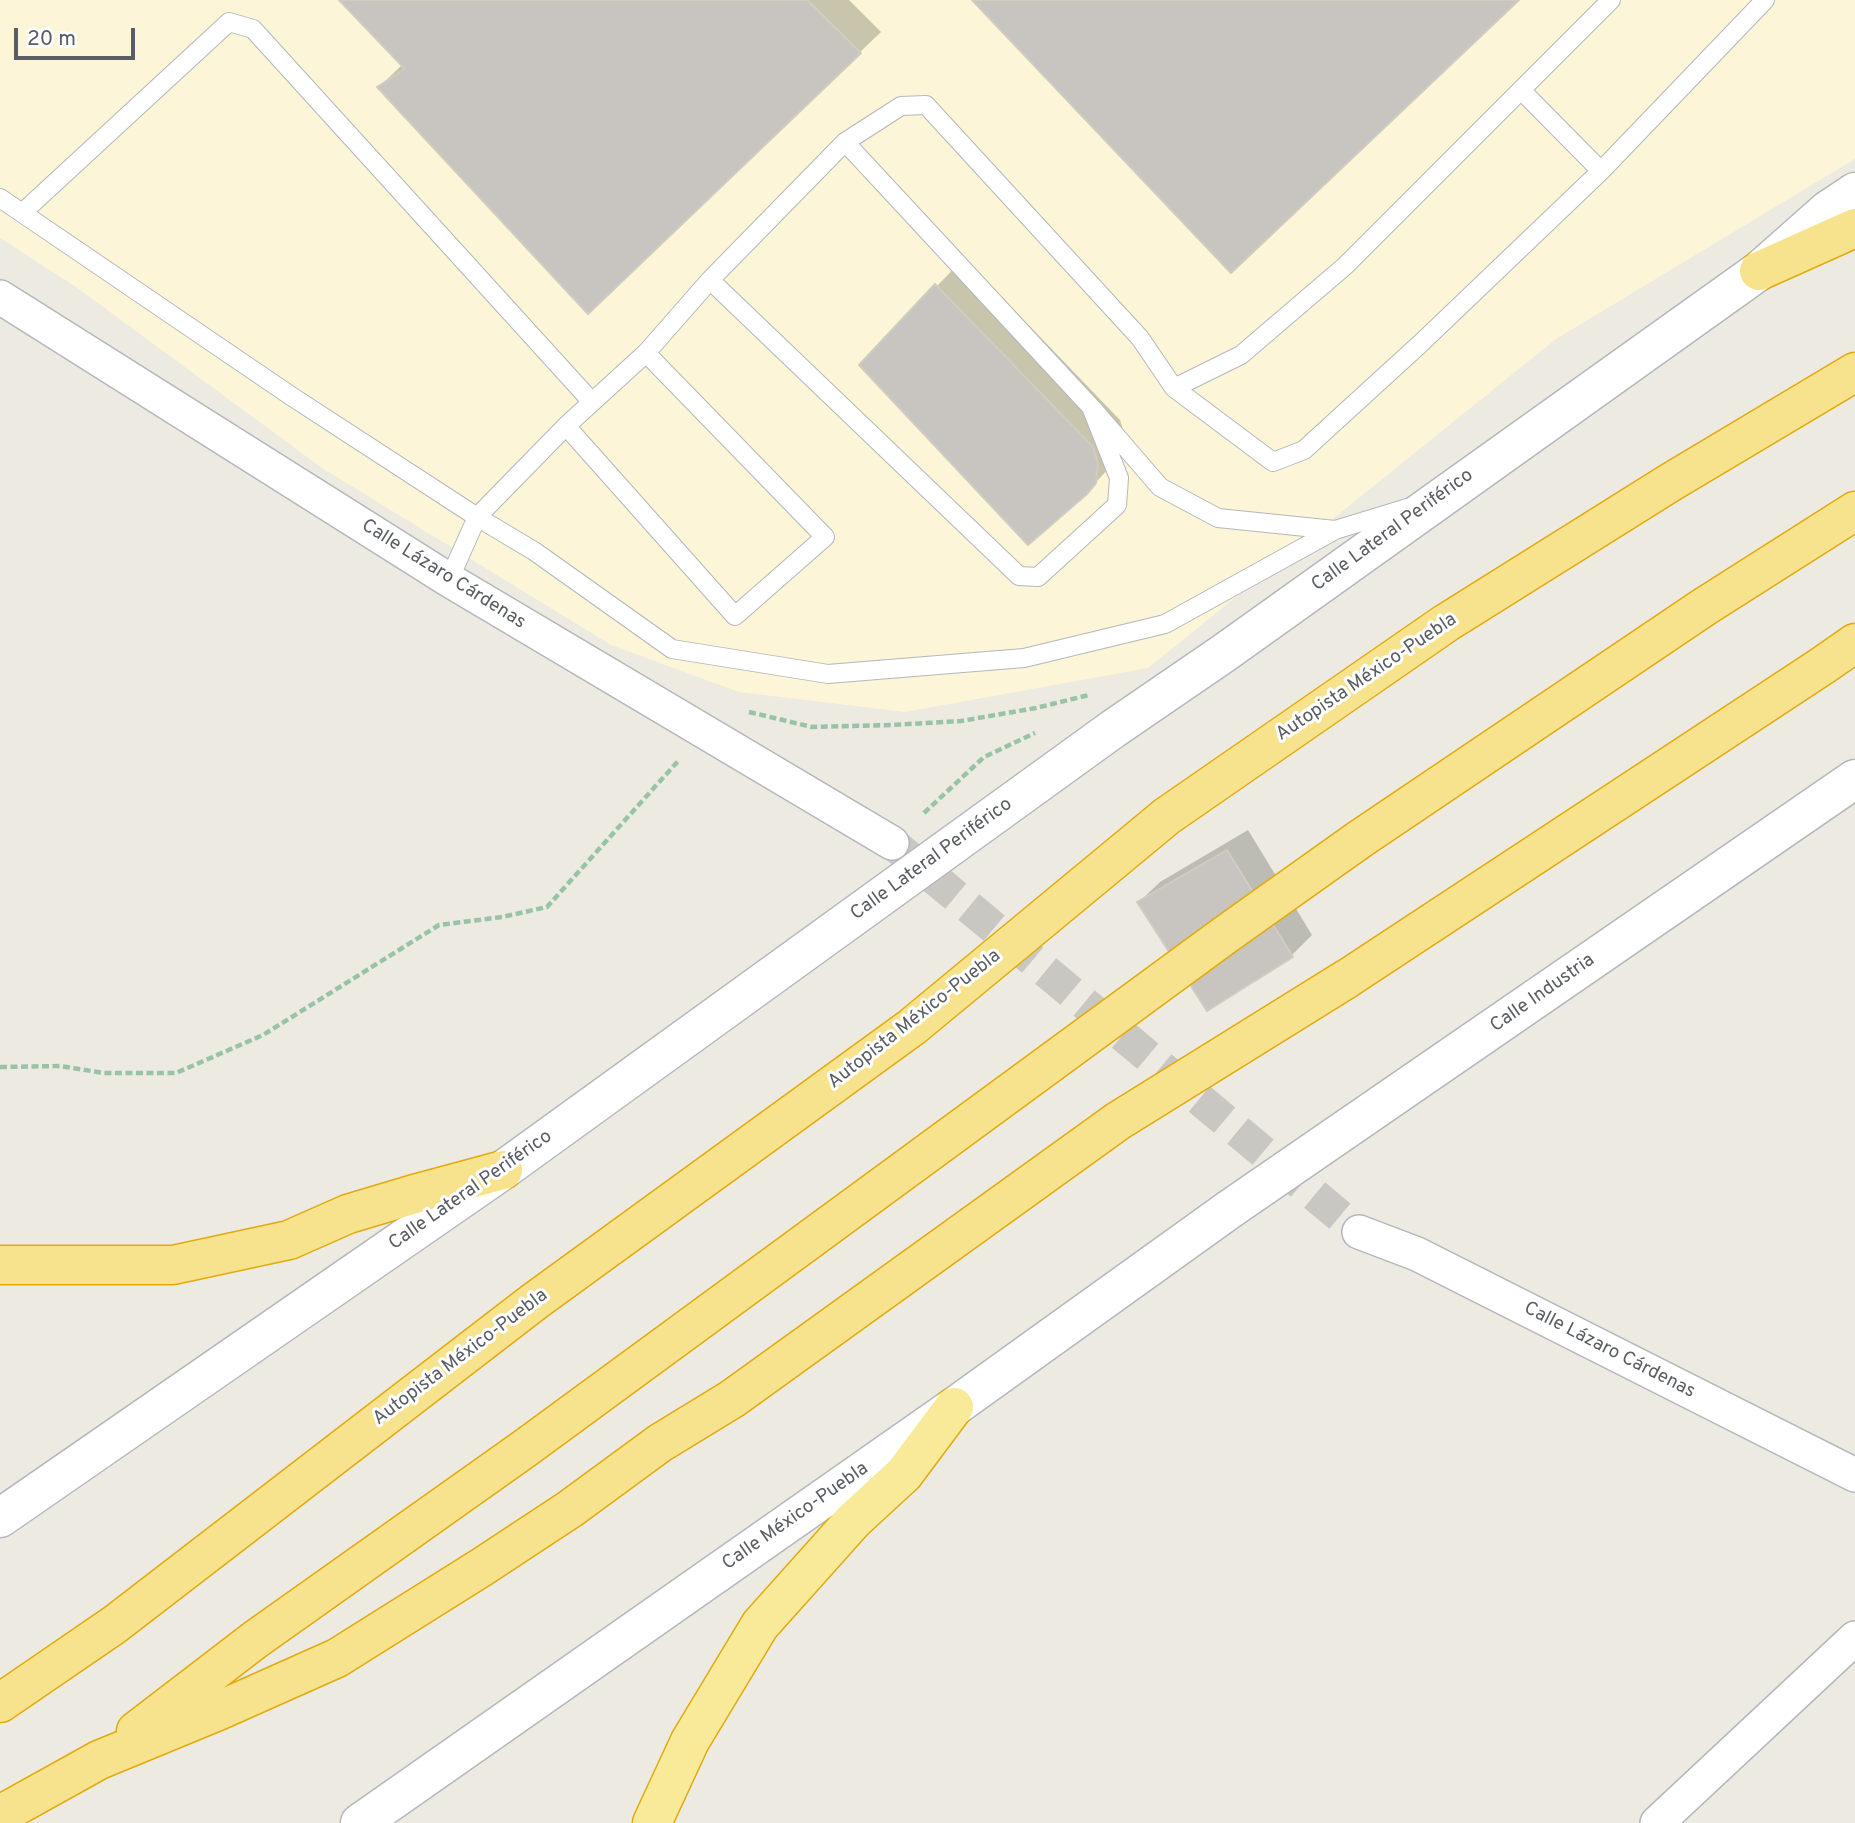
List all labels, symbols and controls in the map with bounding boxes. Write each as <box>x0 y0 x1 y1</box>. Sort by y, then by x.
scale bar <box>18 14 138 58</box>
text: 20 m <box>27 26 76 53</box>
street label: Calle Lateral Periférico <box>1308 465 1478 597</box>
street label: Calle Lázaro Cárdenas <box>357 515 529 635</box>
street label: Autopista México-Puebla <box>1272 609 1462 747</box>
street label: Calle Lateral Periférico <box>847 794 1017 926</box>
street label: Autopista México-Puebla <box>824 945 1006 1095</box>
street label: Calle Industria <box>1487 950 1599 1038</box>
street label: Calle Lateral Periférico <box>385 1126 557 1256</box>
street label: Autopista México-Puebla <box>369 1285 553 1431</box>
street label: Calle Lázaro Cárdenas <box>1519 1298 1699 1404</box>
street label: Calle México-Puebla <box>719 1458 873 1576</box>

